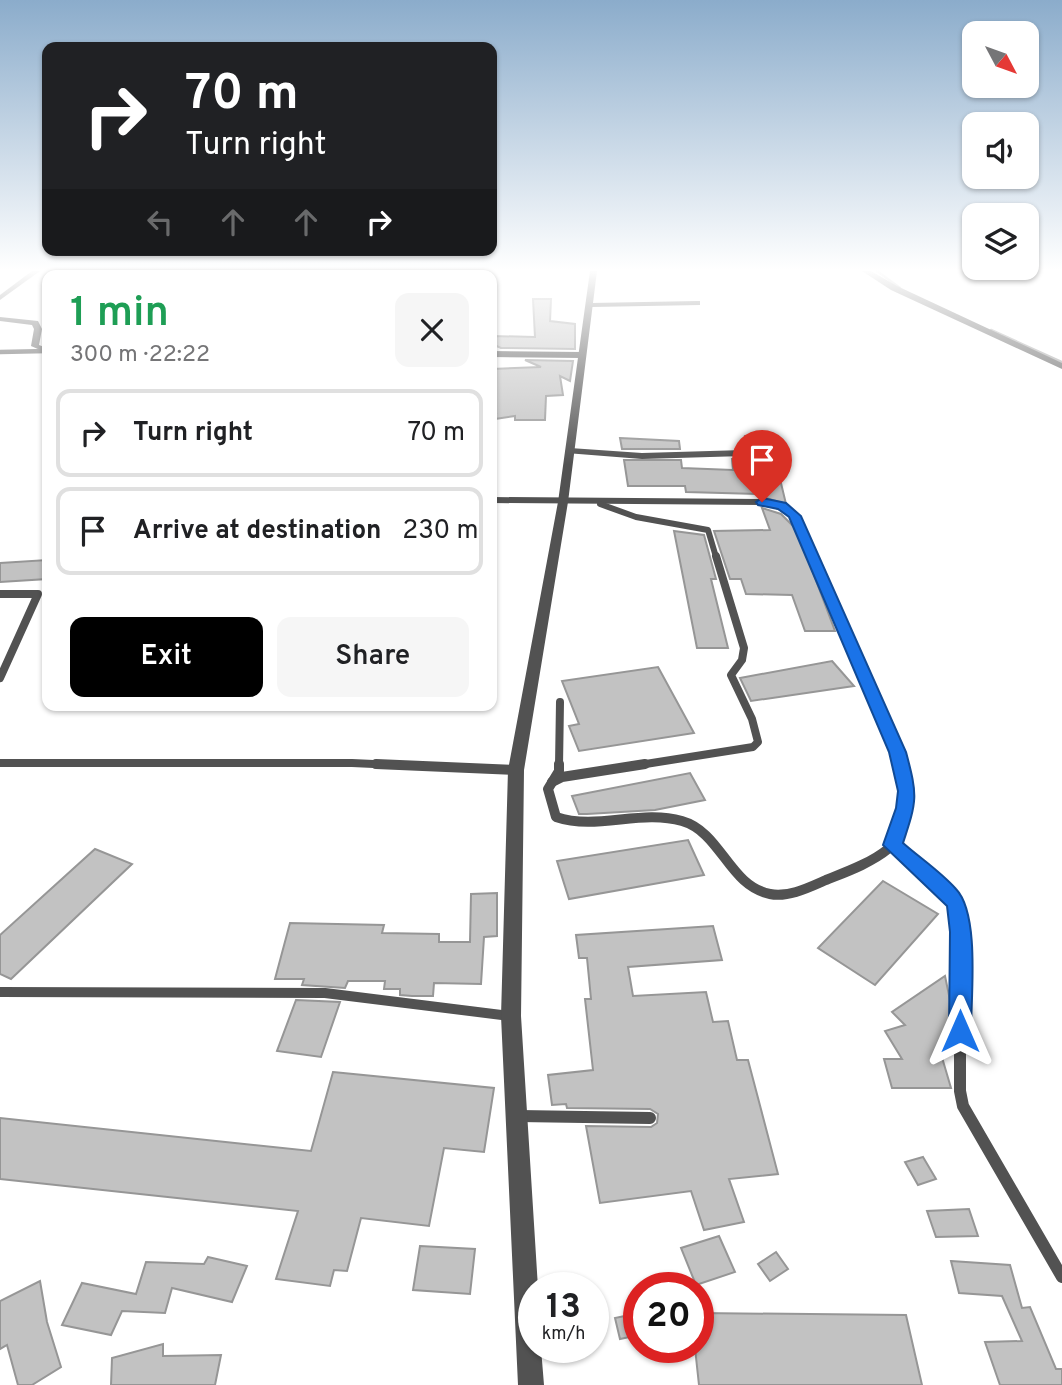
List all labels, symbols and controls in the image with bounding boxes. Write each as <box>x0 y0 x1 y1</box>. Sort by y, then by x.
north arrow <box>962 21 1040 98</box>
map controls <box>962 21 1039 280</box>
text: 70 m <box>185 65 299 127</box>
icon: right <box>70 70 161 161</box>
button: sound <box>962 112 1039 189</box>
text: Turn right <box>185 126 327 166</box>
icon: left <box>141 203 179 241</box>
icon: ahead <box>214 203 252 241</box>
icon: ahead <box>287 203 325 241</box>
icon: right <box>360 203 398 241</box>
button: layers <box>962 203 1039 280</box>
text: 1 min <box>70 288 169 341</box>
button: close <box>395 293 469 367</box>
text: 300 m · 22:22 <box>70 341 210 370</box>
icon: right <box>74 414 112 452</box>
text: Turn right <box>133 417 253 450</box>
text: 70 m <box>407 417 465 450</box>
pin <box>732 430 792 502</box>
icon: arrive <box>743 441 781 479</box>
icon: arrive <box>74 512 112 550</box>
text: Arrive at destination <box>133 515 381 548</box>
text: 230 m <box>402 515 478 548</box>
button: Exit <box>70 617 263 697</box>
button: Share <box>277 617 469 697</box>
position arrow <box>923 994 997 1068</box>
speed limit sign: 20 <box>623 1272 714 1363</box>
text: 13 <box>546 1286 581 1330</box>
text: km/h <box>542 1323 585 1346</box>

